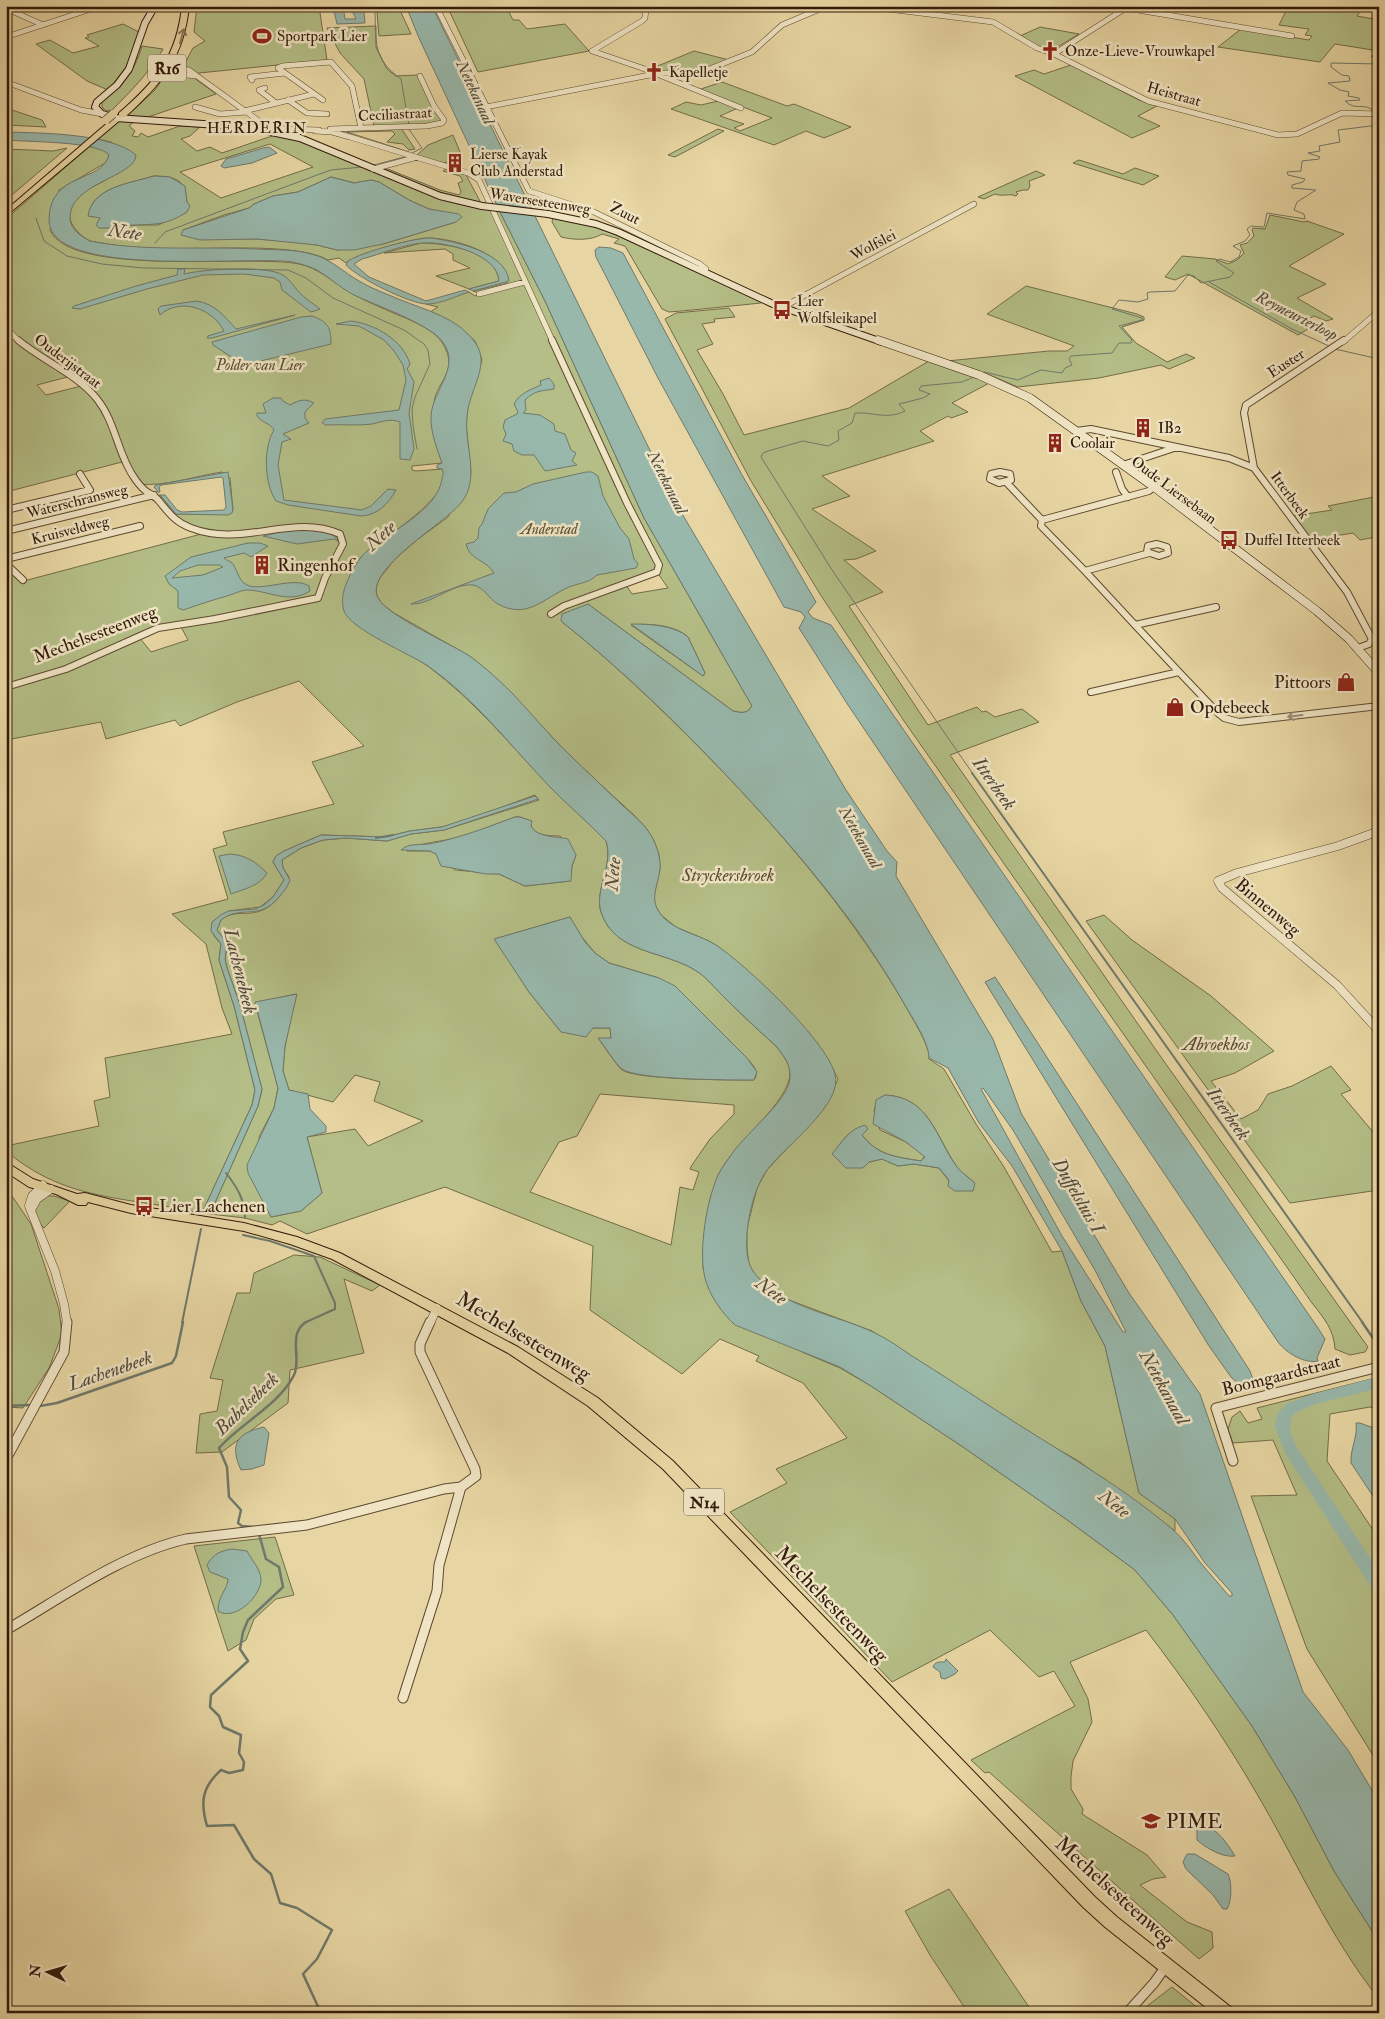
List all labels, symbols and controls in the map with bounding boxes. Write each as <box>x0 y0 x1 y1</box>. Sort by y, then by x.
sports icon: Sportpark Lier <box>251 25 273 47</box>
place label: Sportpark Lier <box>277 27 367 47</box>
one-way arrow <box>178 28 187 44</box>
church icon: Onze-Lieve-Vrouwkapel <box>1039 40 1061 62</box>
place label: Onze-Lieve-Vrouwkapel <box>1065 42 1215 62</box>
road number: R16 <box>148 54 186 82</box>
water label: Netekanaal <box>451 56 499 129</box>
church icon: Kapelletje <box>643 61 665 83</box>
place label: Kapelletje <box>669 63 728 83</box>
street label: Heistraat <box>1145 78 1203 111</box>
street label: Ceciliastraat <box>358 103 433 126</box>
district label: HERDERIN <box>207 118 307 138</box>
place label: Lierse Kayak Club Anderstad <box>470 145 564 181</box>
building icon: Lierse Kayak Club Anderstad <box>444 152 466 174</box>
street label: Waversesteenweg <box>487 184 593 219</box>
street label: Zuut <box>606 198 643 229</box>
water label: Nete <box>106 218 144 246</box>
street label: Wolfslei <box>846 226 899 266</box>
water label: Reymeurterloop <box>1251 286 1341 345</box>
place label: Lier Wolfsleikapel <box>796 292 877 329</box>
bus stop icon: Lier Wolfsleikapel <box>771 299 793 321</box>
street label: Ouderijstraat <box>30 330 105 393</box>
street label: Euster <box>1264 344 1309 382</box>
park label: Polder van Lier <box>215 356 306 375</box>
building icon: IB2 <box>1132 417 1154 439</box>
place label: IB2 <box>1158 419 1182 438</box>
building icon: Coolair <box>1044 432 1066 454</box>
place label: Coolair <box>1070 434 1115 453</box>
water label: Netekanaal <box>642 447 692 519</box>
street label: Oude Liersebaan <box>1127 452 1220 529</box>
street label: Itterbeek <box>1266 468 1313 523</box>
street label: Waterschransweg <box>24 480 130 523</box>
street label: Kruisveldweg <box>29 512 112 549</box>
water label: Nete <box>360 515 402 557</box>
park label: Anderstad <box>519 520 579 539</box>
bus stop icon: Duffel Itterbeek <box>1218 529 1240 551</box>
place label: Duffel Itterbeek <box>1244 531 1340 550</box>
building icon: Ringenhof <box>251 554 273 576</box>
place label: Ringenhof <box>277 554 357 577</box>
street label: Mechelsesteenweg <box>30 600 161 669</box>
place label: Pittoors <box>1274 671 1331 694</box>
shop icon: Pittoors <box>1335 671 1357 693</box>
shop icon: Opdebeeck <box>1164 696 1186 718</box>
place label: Opdebeeck <box>1190 696 1270 719</box>
one-way arrow <box>1288 711 1304 721</box>
water label: Itterbeek <box>967 751 1021 815</box>
water label: Netekanaal <box>834 802 887 873</box>
water label: Nete <box>599 856 626 893</box>
park label: Stryckersbroek <box>681 864 774 887</box>
street label: Binnenweg <box>1230 873 1306 942</box>
water label: Lachenebeek <box>218 925 262 1017</box>
park label: Abroekbos <box>1181 1033 1250 1056</box>
water label: Itterbeek <box>1201 1081 1255 1145</box>
water label: Duffelsluis I <box>1046 1153 1111 1240</box>
bus stop icon: Lier Lachenen <box>133 1195 155 1217</box>
place label: Lier Lachenen <box>159 1195 266 1218</box>
water label: Nete <box>750 1271 793 1311</box>
street label: Mechelsesteenweg <box>451 1286 597 1388</box>
water label: Lachenebeek <box>64 1345 156 1397</box>
water label: Netekanaal <box>1133 1345 1195 1430</box>
street label: Boomgaardstraat <box>1219 1350 1343 1401</box>
water label: Babelsebeek <box>209 1367 284 1441</box>
water label: Nete <box>1093 1483 1136 1524</box>
road number: N14 <box>684 1488 724 1515</box>
street label: Mechelsesteenweg <box>769 1540 895 1669</box>
place label: PIME <box>1166 1808 1222 1835</box>
school or university icon: PIME <box>1140 1810 1162 1832</box>
street label: Mechelsesteenweg <box>1049 1830 1181 1953</box>
north arrow <box>22 1946 72 1996</box>
text: N <box>26 1963 45 1979</box>

